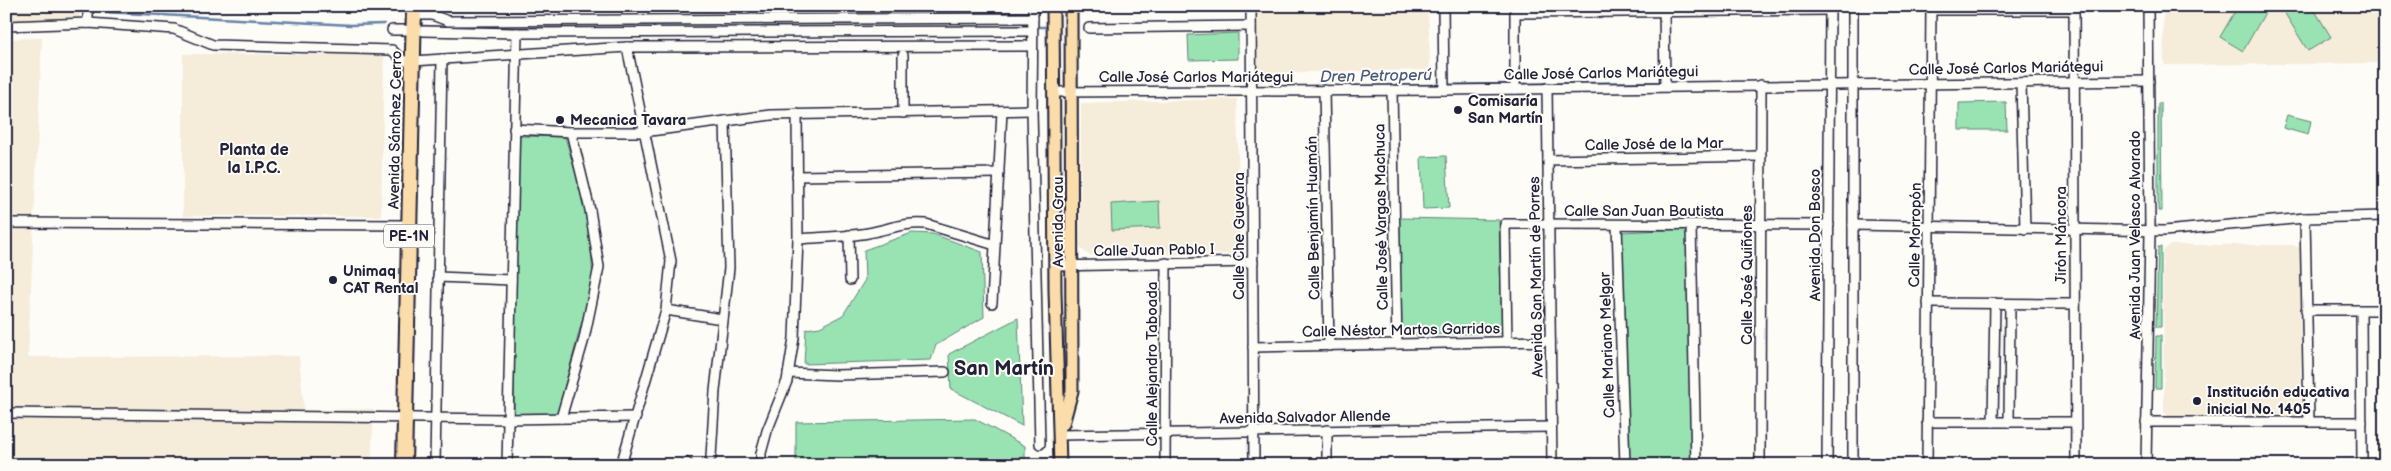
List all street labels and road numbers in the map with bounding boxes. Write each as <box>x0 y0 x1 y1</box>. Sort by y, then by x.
street label: Avenida Sánchez Cerro <box>385 51 406 209</box>
street label: Calle José Carlos Mariátegui <box>1909 57 2103 80</box>
street label: Calle José Carlos Mariátegui <box>1504 62 1698 85</box>
street label: Calle José Carlos Mariátegui <box>1099 68 1293 87</box>
street label: Calle José Vargas Machuca <box>1370 123 1393 311</box>
street label: Avenida Juan Velasco Alvarado <box>2126 130 2145 340</box>
street label: Calle José de la Mar <box>1585 134 1724 155</box>
street label: Calle Benjamín Huamán <box>1303 136 1324 300</box>
street label: Avenida Don Bosco <box>1806 169 1825 301</box>
street label: Calle Che Guevara <box>1230 172 1249 300</box>
street label: Avenida Grau <box>1049 176 1068 268</box>
street label: Avenida San Martín de Porres <box>1525 176 1548 378</box>
street label: Calle Morropón <box>1905 182 1926 288</box>
street label: Jirón Máncora <box>2052 186 2071 284</box>
street label: Calle San Juan Bautista <box>1564 202 1724 221</box>
street label: Calle José Quiñones <box>1738 205 1757 345</box>
road number: PE-1N <box>384 225 434 248</box>
street label: Calle Juan Pablo I <box>1093 240 1215 261</box>
street label: Calle Mariano Melgar <box>1595 271 1620 418</box>
street label: Calle Alejandro Taboada <box>1143 282 1162 446</box>
street label: Calle Néstor Martos Garridos <box>1302 319 1501 342</box>
street label: Avenida Salvador Allende <box>1219 407 1391 428</box>

